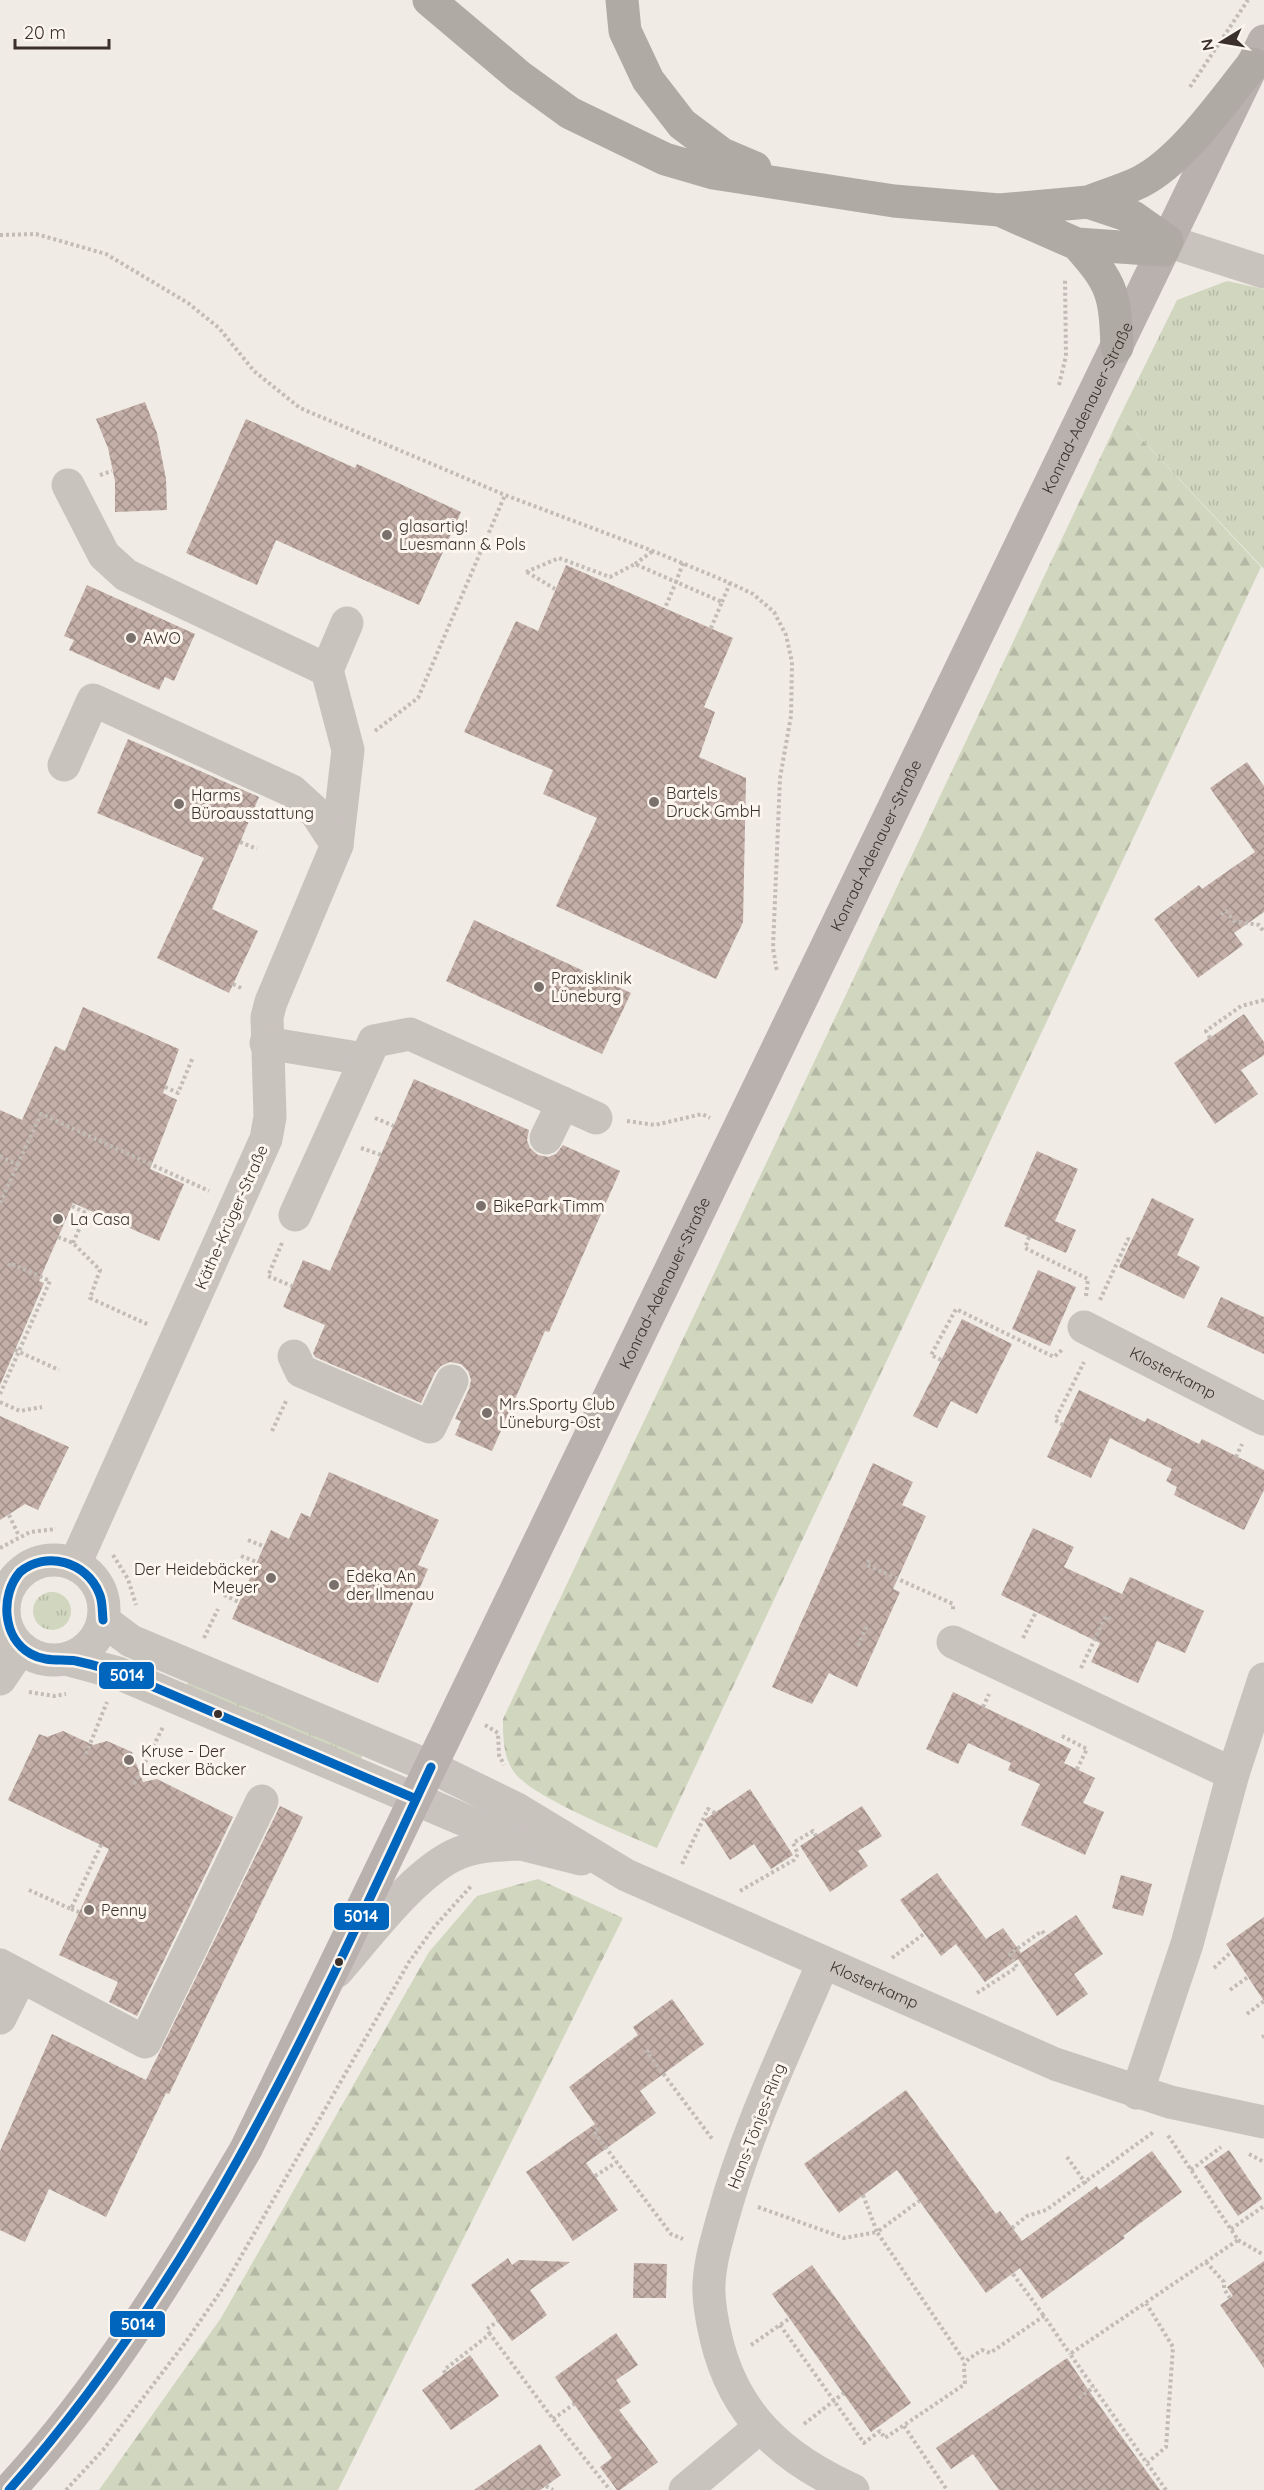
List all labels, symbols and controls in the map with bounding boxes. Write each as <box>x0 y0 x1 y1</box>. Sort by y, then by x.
scale bar <box>15 12 110 50</box>
north arrow <box>1192 12 1252 72</box>
text: 20 m <box>24 21 66 44</box>
text: N <box>1196 37 1218 53</box>
street label: Konrad-Adenauer-Straße <box>1037 318 1137 497</box>
place label: glasartig! Luesmann & Pols <box>399 516 526 554</box>
marker: glasartig! Luesmann & Pols <box>380 528 394 542</box>
place label: AWO <box>143 628 181 648</box>
marker: AWO <box>124 631 138 645</box>
street label: Konrad-Adenauer-Straße <box>826 756 926 934</box>
place label: Bartels Druck GmbH <box>666 783 761 821</box>
place label: Harms Büroausstattung <box>191 785 314 823</box>
marker: Bartels Druck GmbH <box>647 795 661 809</box>
marker: Harms Büroausstattung <box>172 797 186 811</box>
place label: Praxisklinik Lüneburg <box>551 968 632 1006</box>
marker: Praxisklinik Lüneburg <box>532 980 546 994</box>
street label: Käthe-Krüger-Straße <box>190 1142 272 1292</box>
street label: Konrad-Adenauer-Straße <box>614 1194 714 1372</box>
place label: BikePark Timm <box>493 1196 605 1216</box>
marker: BikePark Timm <box>474 1199 488 1213</box>
place label: La Casa <box>70 1209 130 1229</box>
marker: La Casa <box>51 1212 65 1226</box>
street label: Klosterkamp <box>1126 1342 1220 1403</box>
place label: Mrs.Sporty Club Lüneburg-Ost <box>499 1394 615 1432</box>
marker: Mrs.Sporty Club Lüneburg-Ost <box>480 1406 494 1420</box>
place label: Der Heidebäcker Meyer <box>134 1559 259 1597</box>
place label: Edeka An der Ilmenau <box>346 1566 434 1604</box>
marker: Der Heidebäcker Meyer <box>264 1571 278 1585</box>
marker: Edeka An der Ilmenau <box>327 1578 341 1592</box>
line badge: 5014 <box>98 1661 155 1690</box>
text: 5014 <box>110 1665 145 1685</box>
unlabelled marker <box>212 1708 224 1720</box>
place label: Kruse - Der Lecker Bäcker <box>141 1741 246 1779</box>
marker: Kruse - Der Lecker Bäcker <box>122 1753 136 1767</box>
place label: Penny <box>101 1900 147 1920</box>
line badge: 5014 <box>333 1902 390 1931</box>
marker: Penny <box>82 1903 96 1917</box>
text: 5014 <box>344 1906 379 1926</box>
unlabelled marker <box>333 1956 345 1968</box>
street label: Klosterkamp <box>827 1956 922 2013</box>
street label: Hans-Tönjes-Ring <box>723 2060 789 2192</box>
line badge: 5014 <box>109 2310 166 2338</box>
text: 5014 <box>121 2314 156 2334</box>

